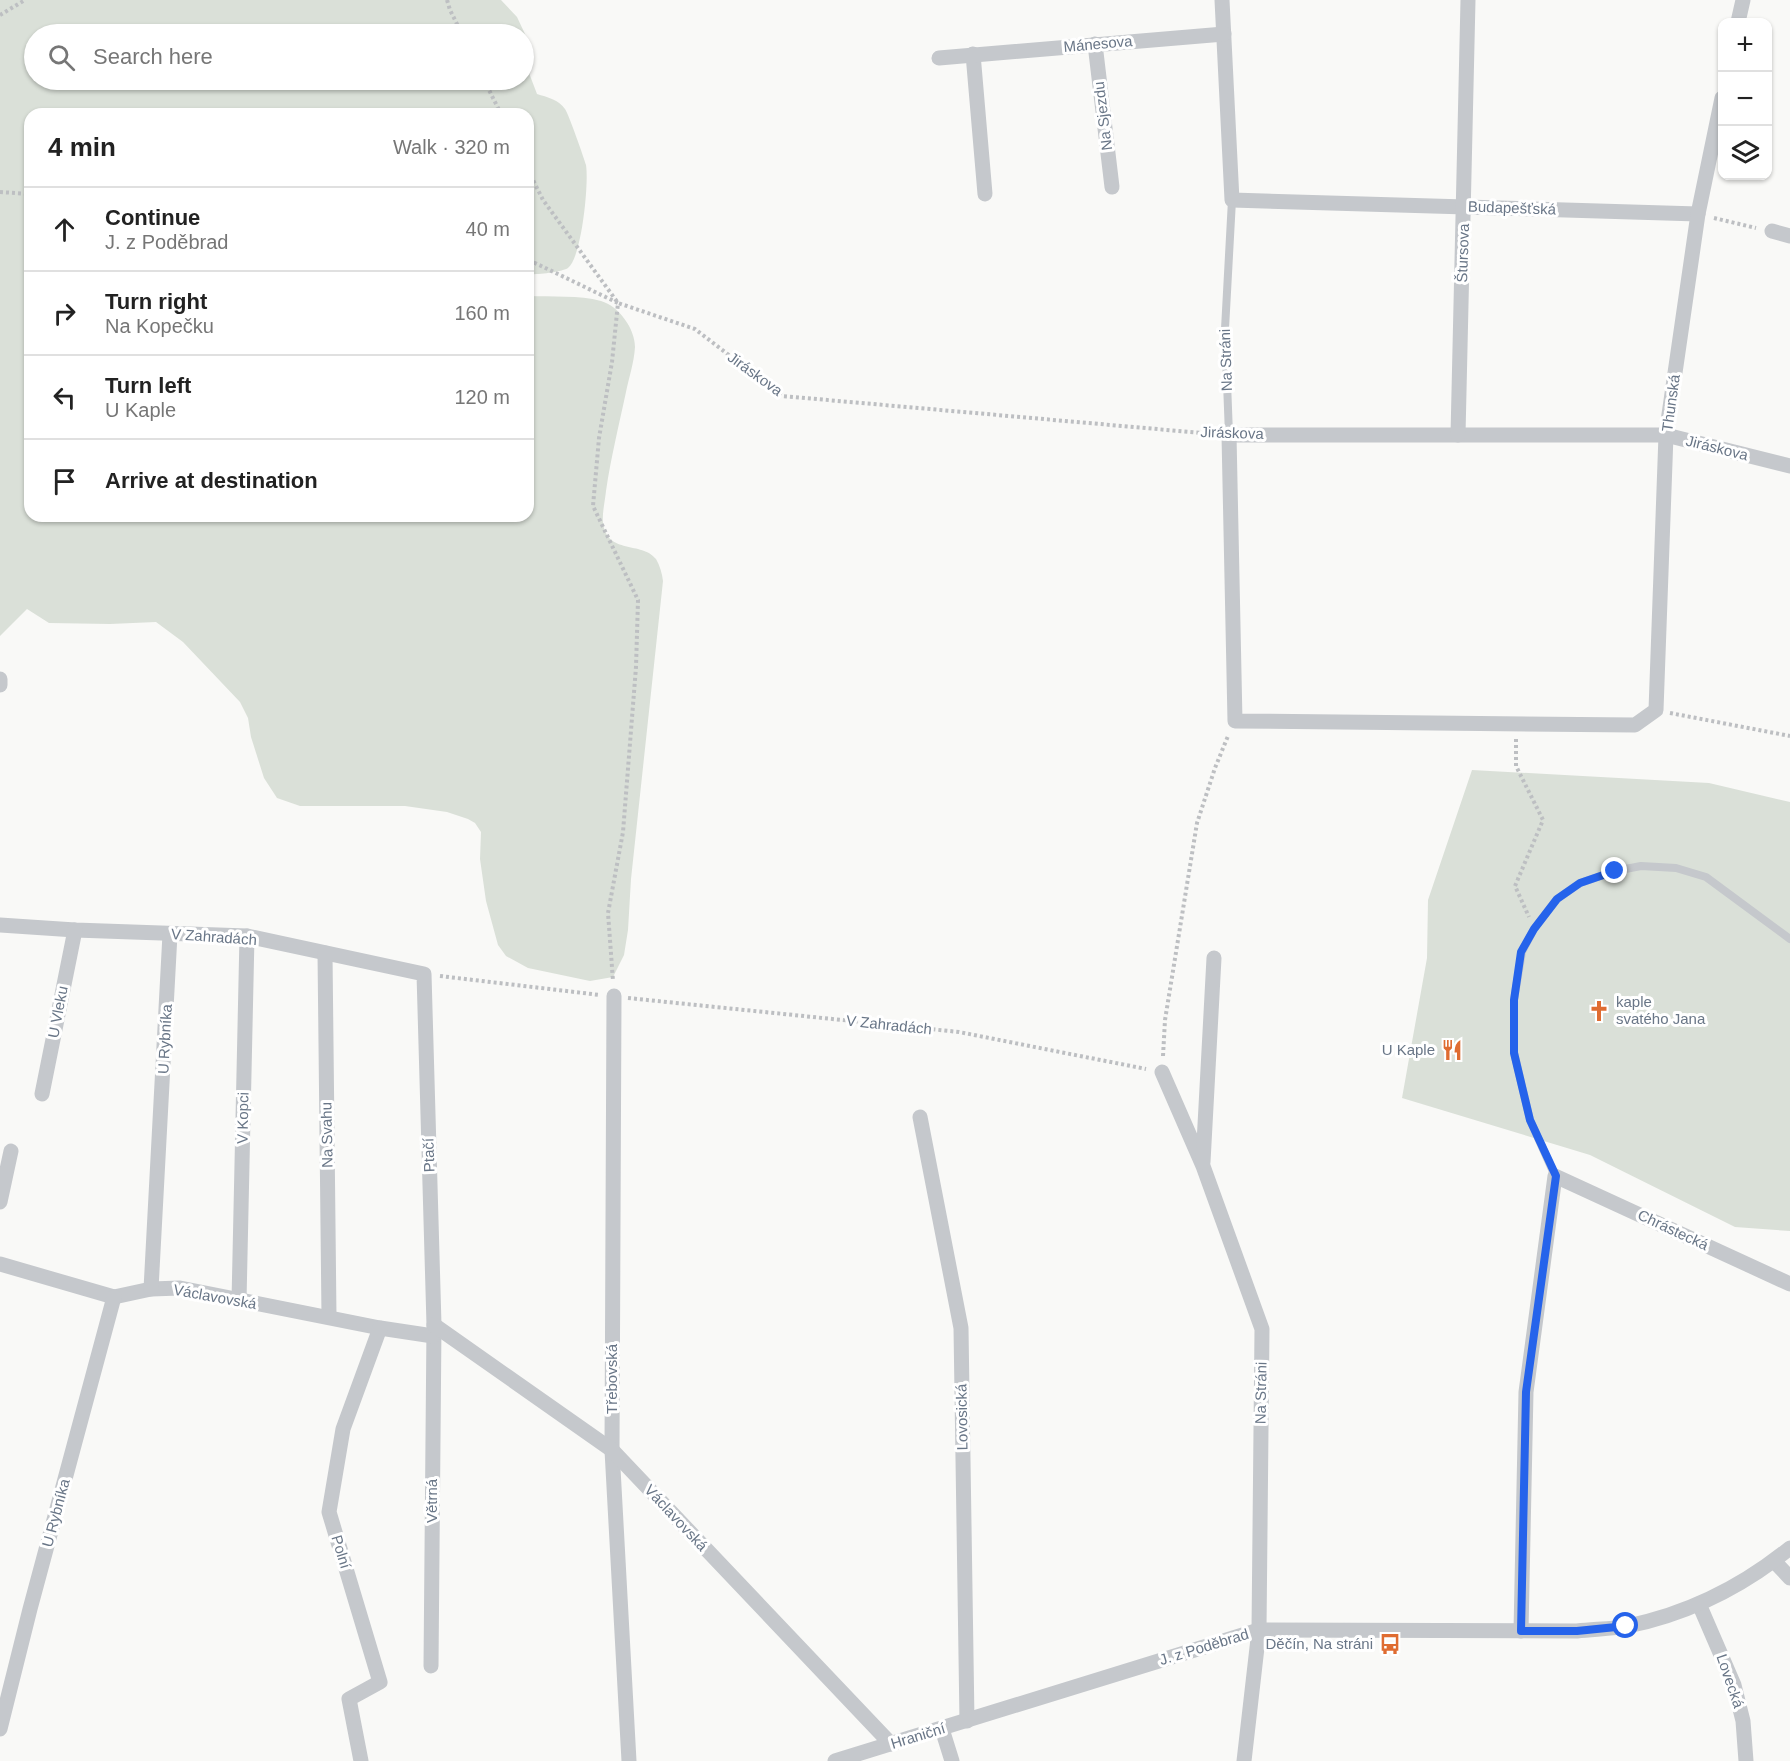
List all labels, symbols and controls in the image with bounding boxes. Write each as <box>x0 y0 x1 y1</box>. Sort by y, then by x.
map controls <box>1718 18 1772 180</box>
button: + <box>1718 18 1772 72</box>
search box <box>24 24 534 90</box>
street label: Mánesova <box>1063 32 1134 55</box>
icon: search <box>45 41 78 74</box>
text: Search here <box>93 44 213 69</box>
button: − <box>1718 72 1772 126</box>
street label: Na Sjezdu <box>1090 81 1115 151</box>
button: layers <box>1718 126 1772 180</box>
text: 4 min <box>48 132 116 162</box>
text: Walk · 320 m <box>393 136 510 158</box>
street label: Budapešťská <box>1468 197 1557 218</box>
text: Continue <box>105 205 200 230</box>
icon: ahead <box>48 213 81 246</box>
text: 40 m <box>466 218 510 240</box>
street label: Štursova <box>1453 222 1472 283</box>
text: J. z Poděbrad <box>105 231 228 253</box>
text: Turn right <box>105 289 207 314</box>
icon: right <box>48 297 81 330</box>
text: 160 m <box>454 302 510 324</box>
text: Na Kopečku <box>105 315 214 337</box>
street label: Na Stráni <box>1216 328 1235 392</box>
street label: Jiráskova <box>725 348 786 399</box>
text: Turn left <box>105 373 191 398</box>
street label: Thunská <box>1658 373 1683 433</box>
icon: left <box>48 381 81 414</box>
text: 120 m <box>454 386 510 408</box>
text: U Kaple <box>105 399 176 421</box>
street label: Jiráskova <box>1200 423 1265 442</box>
street label: Jiráskova <box>1684 432 1751 464</box>
icon: arrive <box>48 465 81 498</box>
text: Arrive at destination <box>105 468 318 493</box>
route end <box>1601 857 1627 883</box>
street label: V Zahradách <box>171 925 257 948</box>
street label: U Vleku <box>44 984 71 1039</box>
place label: kaple svatého Jana <box>1616 993 1706 1027</box>
church icon: kaple svatého Jana <box>1587 999 1611 1023</box>
street label: U Rybníka <box>154 1003 175 1074</box>
street label: V Zahradách <box>845 1012 933 1037</box>
restaurant icon: U Kaple <box>1440 1038 1464 1062</box>
place label: U Kaple <box>1382 1041 1435 1058</box>
street label: V Kopci <box>234 1092 251 1144</box>
street label: Na Svahu <box>317 1102 336 1168</box>
street label: Ptačí <box>419 1137 438 1172</box>
street label: Chrástecká <box>1635 1206 1712 1254</box>
street label: Václavovská <box>172 1281 259 1312</box>
street label: Třebovská <box>603 1343 620 1414</box>
street label: Na Stráni <box>1251 1362 1270 1424</box>
street label: Lovosická <box>952 1383 971 1451</box>
street label: U Rybníka <box>38 1476 73 1549</box>
street label: Větrná <box>423 1478 440 1523</box>
street label: Václavovská <box>641 1481 712 1555</box>
street label: Polní <box>328 1533 355 1571</box>
route start <box>1612 1612 1638 1638</box>
street label: J. z Poděbrad <box>1157 1625 1251 1668</box>
bus stop icon: Děčín, Na stráni <box>1378 1632 1402 1656</box>
place label: Děčín, Na stráni <box>1265 1635 1373 1652</box>
street label: Lovecká <box>1713 1652 1748 1711</box>
street label: Hraniční <box>889 1719 948 1752</box>

